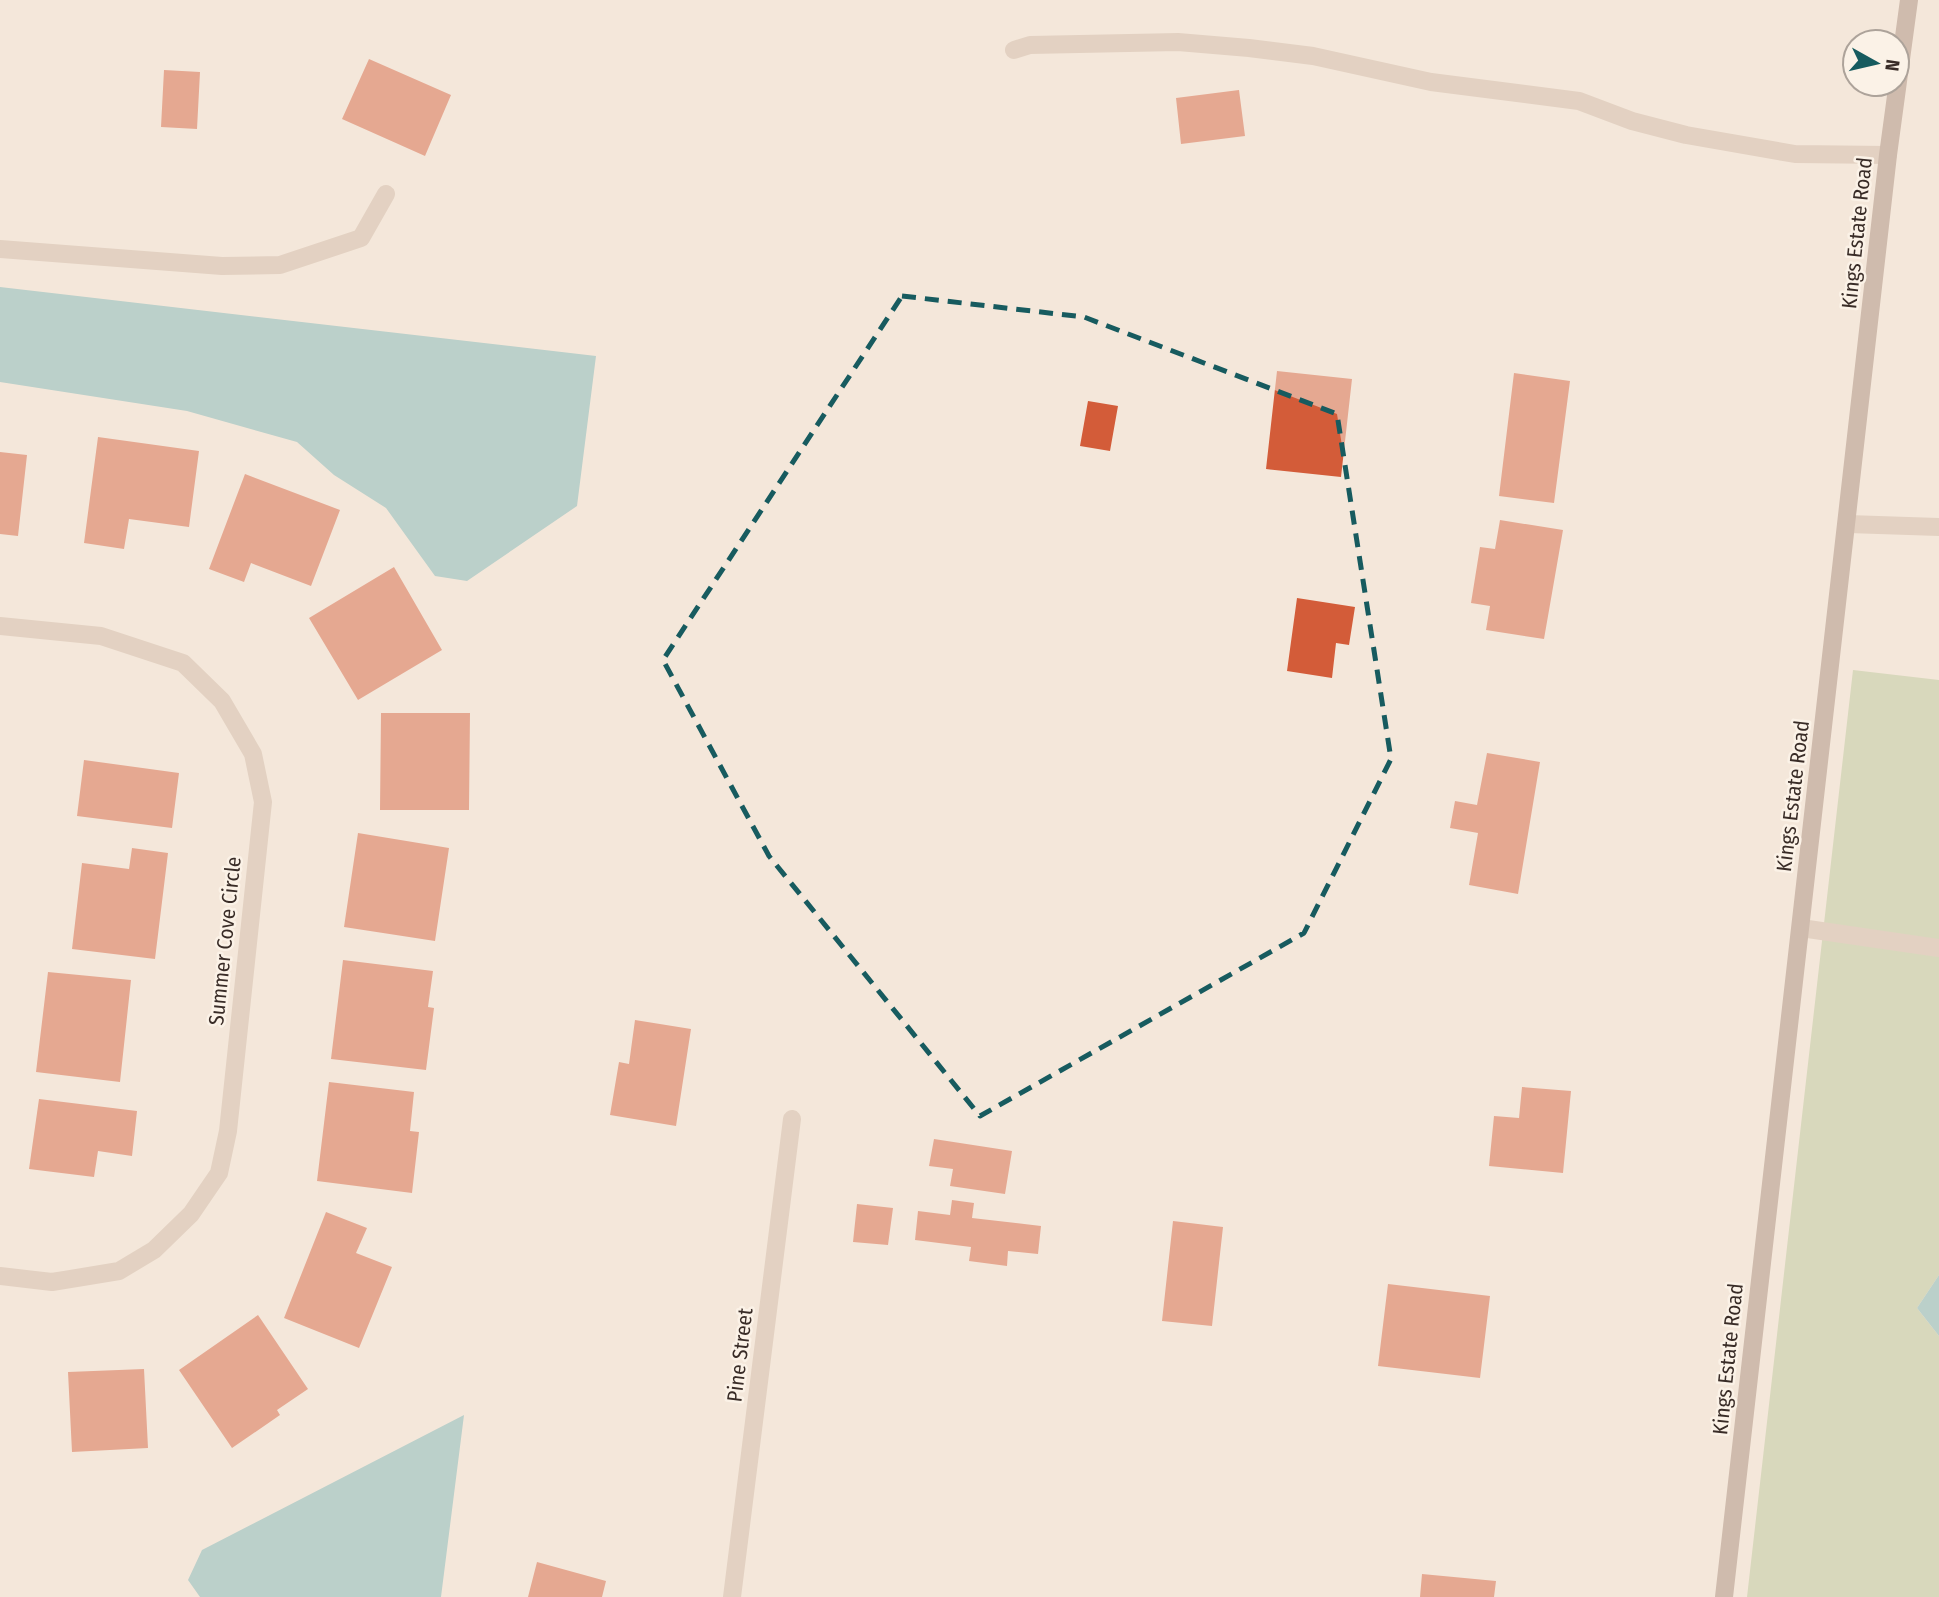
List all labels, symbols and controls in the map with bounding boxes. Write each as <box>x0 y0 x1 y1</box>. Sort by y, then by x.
north arrow <box>1841 28 1911 98</box>
text: N <box>1880 58 1905 73</box>
street label: Kings Estate Road <box>1836 156 1878 310</box>
street label: Kings Estate Road <box>1771 719 1815 873</box>
street label: Summer Cove Circle <box>203 855 247 1027</box>
street label: Kings Estate Road <box>1707 1282 1749 1436</box>
street label: Pine Street <box>721 1306 759 1403</box>

